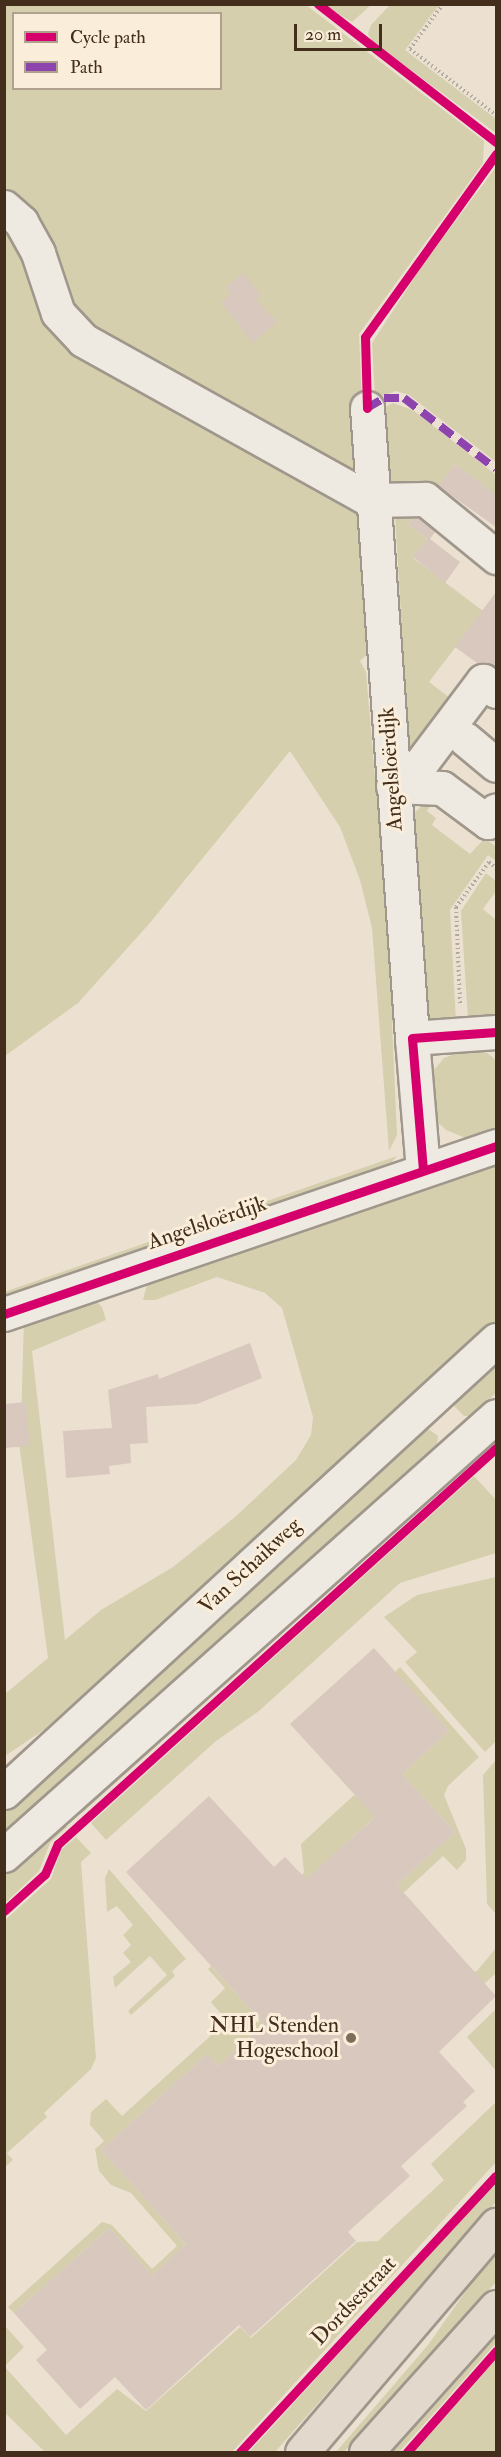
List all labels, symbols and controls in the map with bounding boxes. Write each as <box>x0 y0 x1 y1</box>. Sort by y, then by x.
legend <box>12 12 222 90</box>
scale bar <box>297 12 386 50</box>
text: 20 m <box>305 23 341 46</box>
text: Cycle path <box>70 26 146 49</box>
text: Path <box>70 56 103 79</box>
street label: Angelsloërdijk <box>374 706 408 832</box>
street label: Angelsloërdijk <box>144 1190 270 1256</box>
street label: Van Schaikweg <box>193 1512 307 1620</box>
place label: NHL Stenden Hogeschool <box>209 2012 339 2064</box>
marker: NHL Stenden Hogeschool <box>344 2031 358 2045</box>
street label: Dordsestraat <box>306 2251 402 2351</box>

